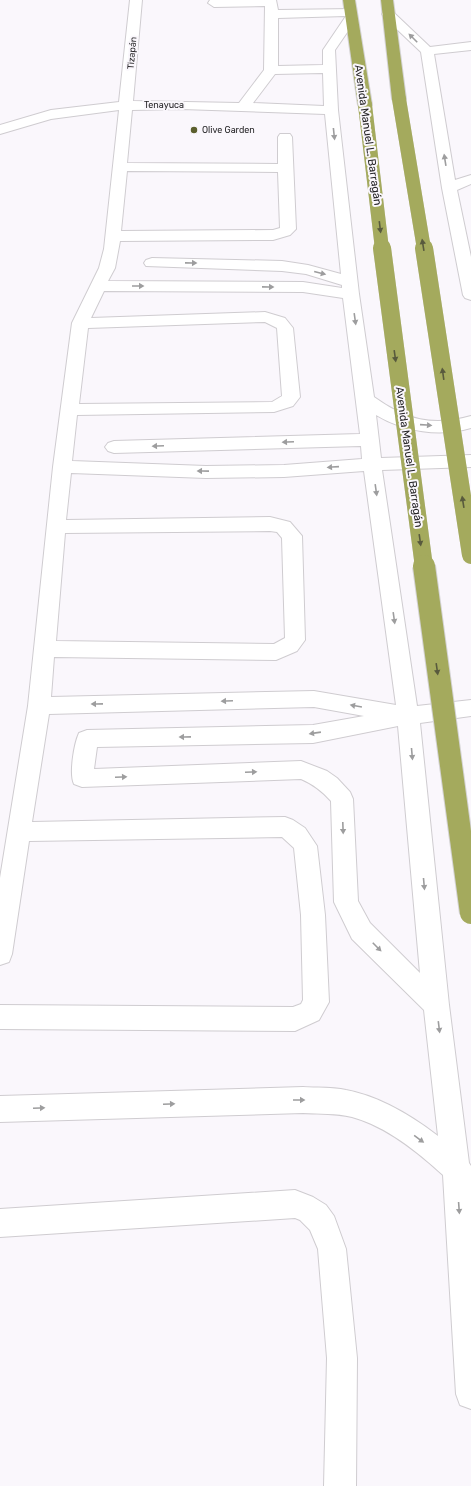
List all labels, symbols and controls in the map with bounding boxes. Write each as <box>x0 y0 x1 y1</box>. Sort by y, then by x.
one-way arrow <box>408 33 418 43</box>
street label: Tizapán <box>126 36 138 70</box>
street label: Avenida Manuel L. Barragán <box>352 64 384 206</box>
street label: Tenayuca <box>144 100 184 110</box>
marker: Olive Garden <box>189 125 199 135</box>
place label: Olive Garden <box>202 125 255 135</box>
one-way arrow <box>330 128 337 140</box>
one-way arrow <box>442 154 448 166</box>
one-way arrow <box>377 221 383 233</box>
one-way arrow <box>420 239 426 251</box>
one-way arrow <box>185 260 197 267</box>
one-way arrow <box>314 270 326 276</box>
one-way arrow <box>132 283 145 289</box>
one-way arrow <box>262 284 275 290</box>
one-way arrow <box>352 313 358 325</box>
one-way arrow <box>392 350 398 362</box>
one-way arrow <box>440 368 446 380</box>
street label: Avenida Manuel L. Barragán <box>393 386 425 528</box>
one-way arrow <box>420 422 432 429</box>
one-way arrow <box>281 439 294 445</box>
one-way arrow <box>151 443 164 449</box>
one-way arrow <box>327 464 339 471</box>
one-way arrow <box>196 468 209 474</box>
one-way arrow <box>373 483 379 496</box>
one-way arrow <box>460 496 466 508</box>
one-way arrow <box>417 534 423 546</box>
one-way arrow <box>391 612 397 624</box>
one-way arrow <box>434 663 440 675</box>
one-way arrow <box>220 698 233 704</box>
one-way arrow <box>91 701 103 708</box>
one-way arrow <box>350 703 362 709</box>
one-way arrow <box>309 730 321 736</box>
one-way arrow <box>178 734 191 740</box>
one-way arrow <box>409 748 415 761</box>
one-way arrow <box>245 769 258 775</box>
one-way arrow <box>115 773 127 780</box>
one-way arrow <box>340 822 346 835</box>
one-way arrow <box>421 878 428 890</box>
one-way arrow <box>372 942 382 952</box>
one-way arrow <box>436 1021 442 1033</box>
one-way arrow <box>293 1097 306 1103</box>
one-way arrow <box>163 1101 176 1107</box>
one-way arrow <box>33 1105 46 1111</box>
one-way arrow <box>414 1135 425 1143</box>
one-way arrow <box>455 1202 462 1214</box>

